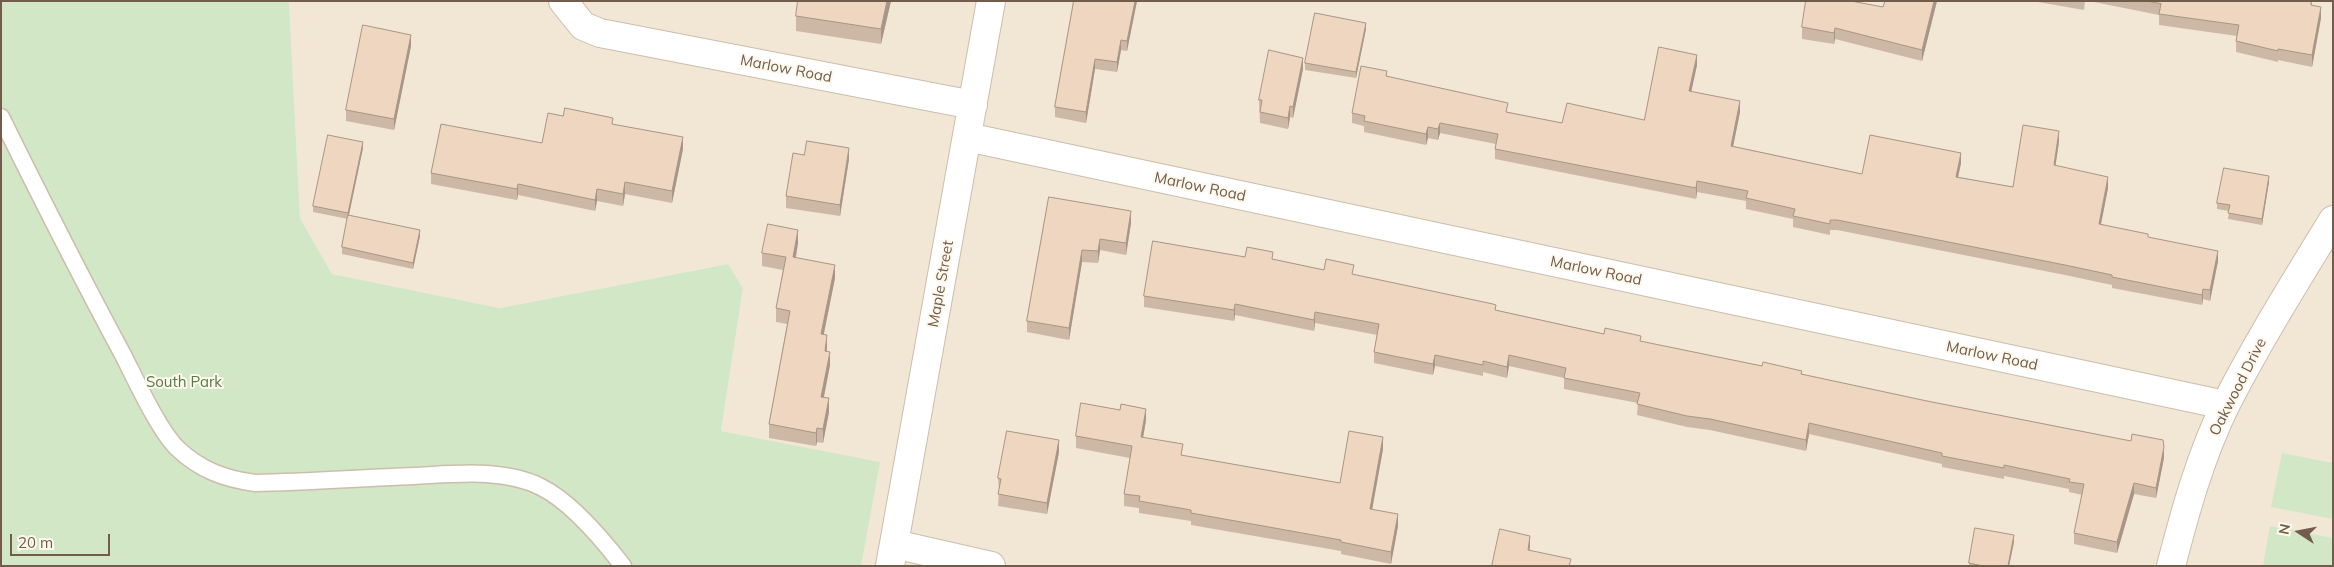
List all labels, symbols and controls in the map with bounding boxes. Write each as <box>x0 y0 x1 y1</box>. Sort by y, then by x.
street label: Marlow Road <box>739 51 833 87</box>
street label: Marlow Road <box>1153 169 1247 205</box>
street label: Maple Street <box>924 239 958 329</box>
street label: Marlow Road <box>1549 253 1643 289</box>
street label: Oakwood Drive <box>2206 335 2270 439</box>
street label: Marlow Road <box>1945 338 2039 374</box>
park label: South Park <box>146 373 222 391</box>
north arrow <box>2274 507 2324 557</box>
text: N <box>2274 522 2294 536</box>
scale bar <box>12 524 112 556</box>
text: 20 m <box>18 533 53 552</box>

